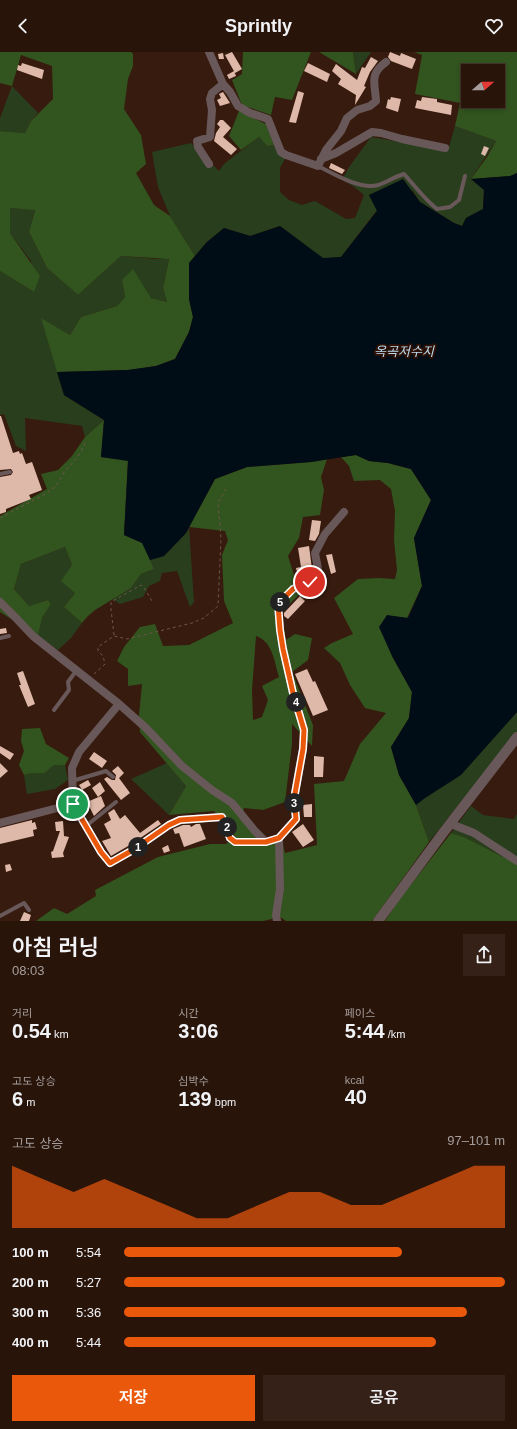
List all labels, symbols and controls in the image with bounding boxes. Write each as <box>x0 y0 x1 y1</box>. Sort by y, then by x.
icon: back <box>12 15 34 37</box>
icon: heart <box>483 15 505 37</box>
text: Sprintly <box>225 16 292 36</box>
north arrow <box>461 64 505 108</box>
map controls <box>461 64 505 108</box>
water label: 옥곡저수지 <box>374 344 435 359</box>
pin <box>293 565 327 599</box>
icon: check <box>299 571 321 593</box>
pin: 5 <box>270 592 290 612</box>
text: 5 <box>277 596 283 608</box>
pin: 4 <box>286 692 306 712</box>
text: 4 <box>293 696 299 708</box>
pin <box>56 787 90 821</box>
icon: arrive <box>62 793 84 815</box>
pin: 3 <box>284 793 304 813</box>
text: 3 <box>291 797 297 809</box>
pin: 2 <box>217 817 237 837</box>
text: 2 <box>224 821 230 833</box>
pin: 1 <box>128 837 148 857</box>
text: 1 <box>135 841 141 853</box>
button: share <box>463 934 505 976</box>
text: 아침 러닝 <box>12 935 99 960</box>
text: 08:03 <box>12 963 45 978</box>
text: 거리 <box>12 1007 32 1019</box>
text: 시간 <box>178 1007 199 1019</box>
text: 페이스 <box>345 1007 375 1019</box>
text: 0.54 <box>12 1020 51 1042</box>
text: 3:06 <box>178 1020 218 1042</box>
text: 5:44 <box>345 1020 385 1042</box>
text: km <box>51 1028 69 1040</box>
text: /km <box>385 1028 405 1040</box>
text: kcal <box>345 1074 364 1086</box>
text: 고도 상승 <box>12 1075 56 1087</box>
text: 심박수 <box>178 1075 209 1087</box>
text: 40 <box>345 1086 367 1108</box>
text: 6 <box>12 1088 23 1110</box>
text: 139 <box>178 1088 212 1110</box>
text: m <box>23 1096 35 1108</box>
text: bpm <box>212 1096 236 1108</box>
text: 97–101 m <box>447 1133 505 1148</box>
text: 고도 상승 <box>12 1136 63 1151</box>
text: 100 m <box>12 1245 49 1260</box>
text: 5:54 <box>76 1245 101 1260</box>
text: 200 m <box>12 1275 49 1290</box>
text: 5:27 <box>76 1275 101 1290</box>
text: 300 m <box>12 1305 49 1320</box>
text: 5:36 <box>76 1305 101 1320</box>
text: 400 m <box>12 1335 49 1350</box>
text: 5:44 <box>76 1335 101 1350</box>
button: 저장 <box>12 1375 255 1421</box>
button: 공유 <box>263 1375 505 1421</box>

